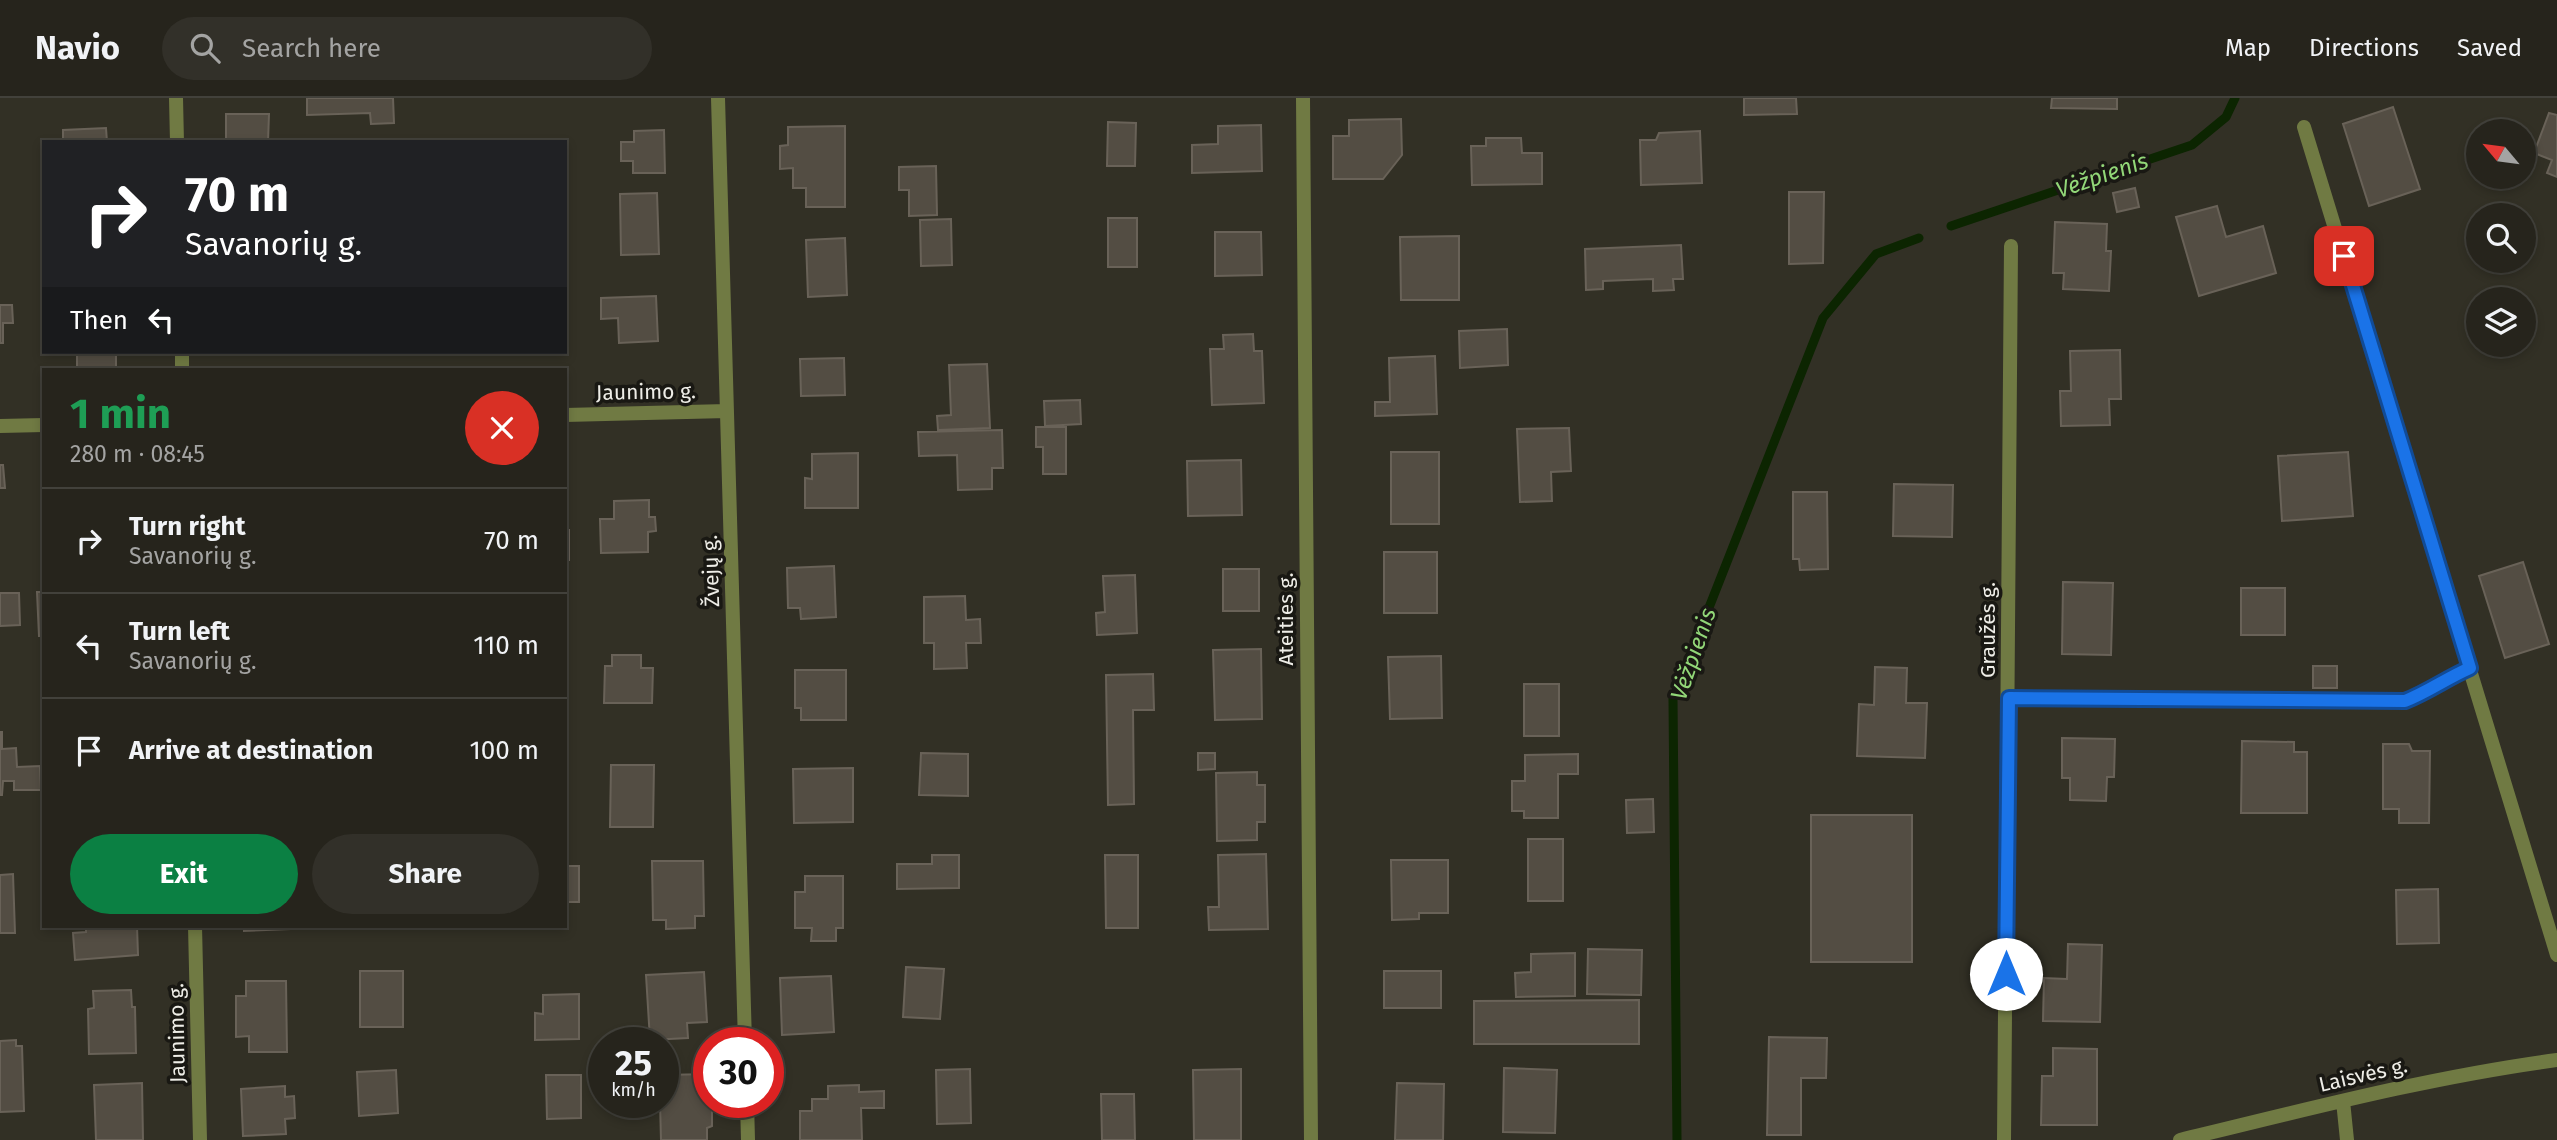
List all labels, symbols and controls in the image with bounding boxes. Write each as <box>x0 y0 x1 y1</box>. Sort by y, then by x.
search box <box>162 17 652 80</box>
text: Navio <box>35 28 120 68</box>
icon: search <box>186 29 224 67</box>
text: Search here <box>242 33 381 64</box>
text: Map <box>2225 34 2271 62</box>
text: Directions <box>2309 34 2419 62</box>
text: Saved <box>2457 34 2522 62</box>
north arrow <box>2466 119 2536 189</box>
map controls <box>2466 119 2536 357</box>
water label: Vėžpienis <box>2052 146 2152 204</box>
text: 70 m <box>185 165 289 224</box>
icon: right <box>70 168 161 259</box>
button: search <box>2466 203 2536 273</box>
text: Savanorių g. <box>185 225 362 263</box>
pin <box>2314 226 2374 286</box>
icon: arrive <box>2325 237 2363 275</box>
button: layers <box>2466 287 2536 357</box>
icon: left <box>142 301 180 339</box>
text: Then <box>70 305 128 336</box>
street label: Jaunimo g. <box>596 378 696 406</box>
text: 1 min <box>70 389 171 439</box>
button: close <box>465 391 539 465</box>
text: 280 m · 08:45 <box>70 440 205 468</box>
text: Turn right <box>129 511 246 542</box>
icon: right <box>70 522 108 560</box>
text: 70 m <box>484 525 539 556</box>
street label: Žvejų g. <box>697 535 725 607</box>
text: Savanorių g. <box>129 542 256 570</box>
street label: Ateities g. <box>1273 573 1299 665</box>
street label: Graužės g. <box>1975 582 2001 678</box>
water label: Vėžpienis <box>1664 604 1722 704</box>
text: Turn left <box>129 616 230 647</box>
icon: left <box>70 627 108 665</box>
text: 110 m <box>473 630 539 661</box>
text: Savanorių g. <box>129 647 256 675</box>
icon: arrive <box>70 732 108 770</box>
text: Arrive at destination <box>129 735 373 766</box>
text: 100 m <box>470 735 539 766</box>
button: Exit <box>70 834 298 914</box>
button: Share <box>312 834 539 914</box>
position arrow <box>1969 937 2043 1011</box>
street label: Jaunimo g. <box>163 983 191 1083</box>
speed limit sign: 30 <box>693 1027 784 1118</box>
text: 25 <box>615 1042 652 1084</box>
street label: Laisvės g. <box>2316 1052 2410 1098</box>
text: km/h <box>611 1079 656 1101</box>

